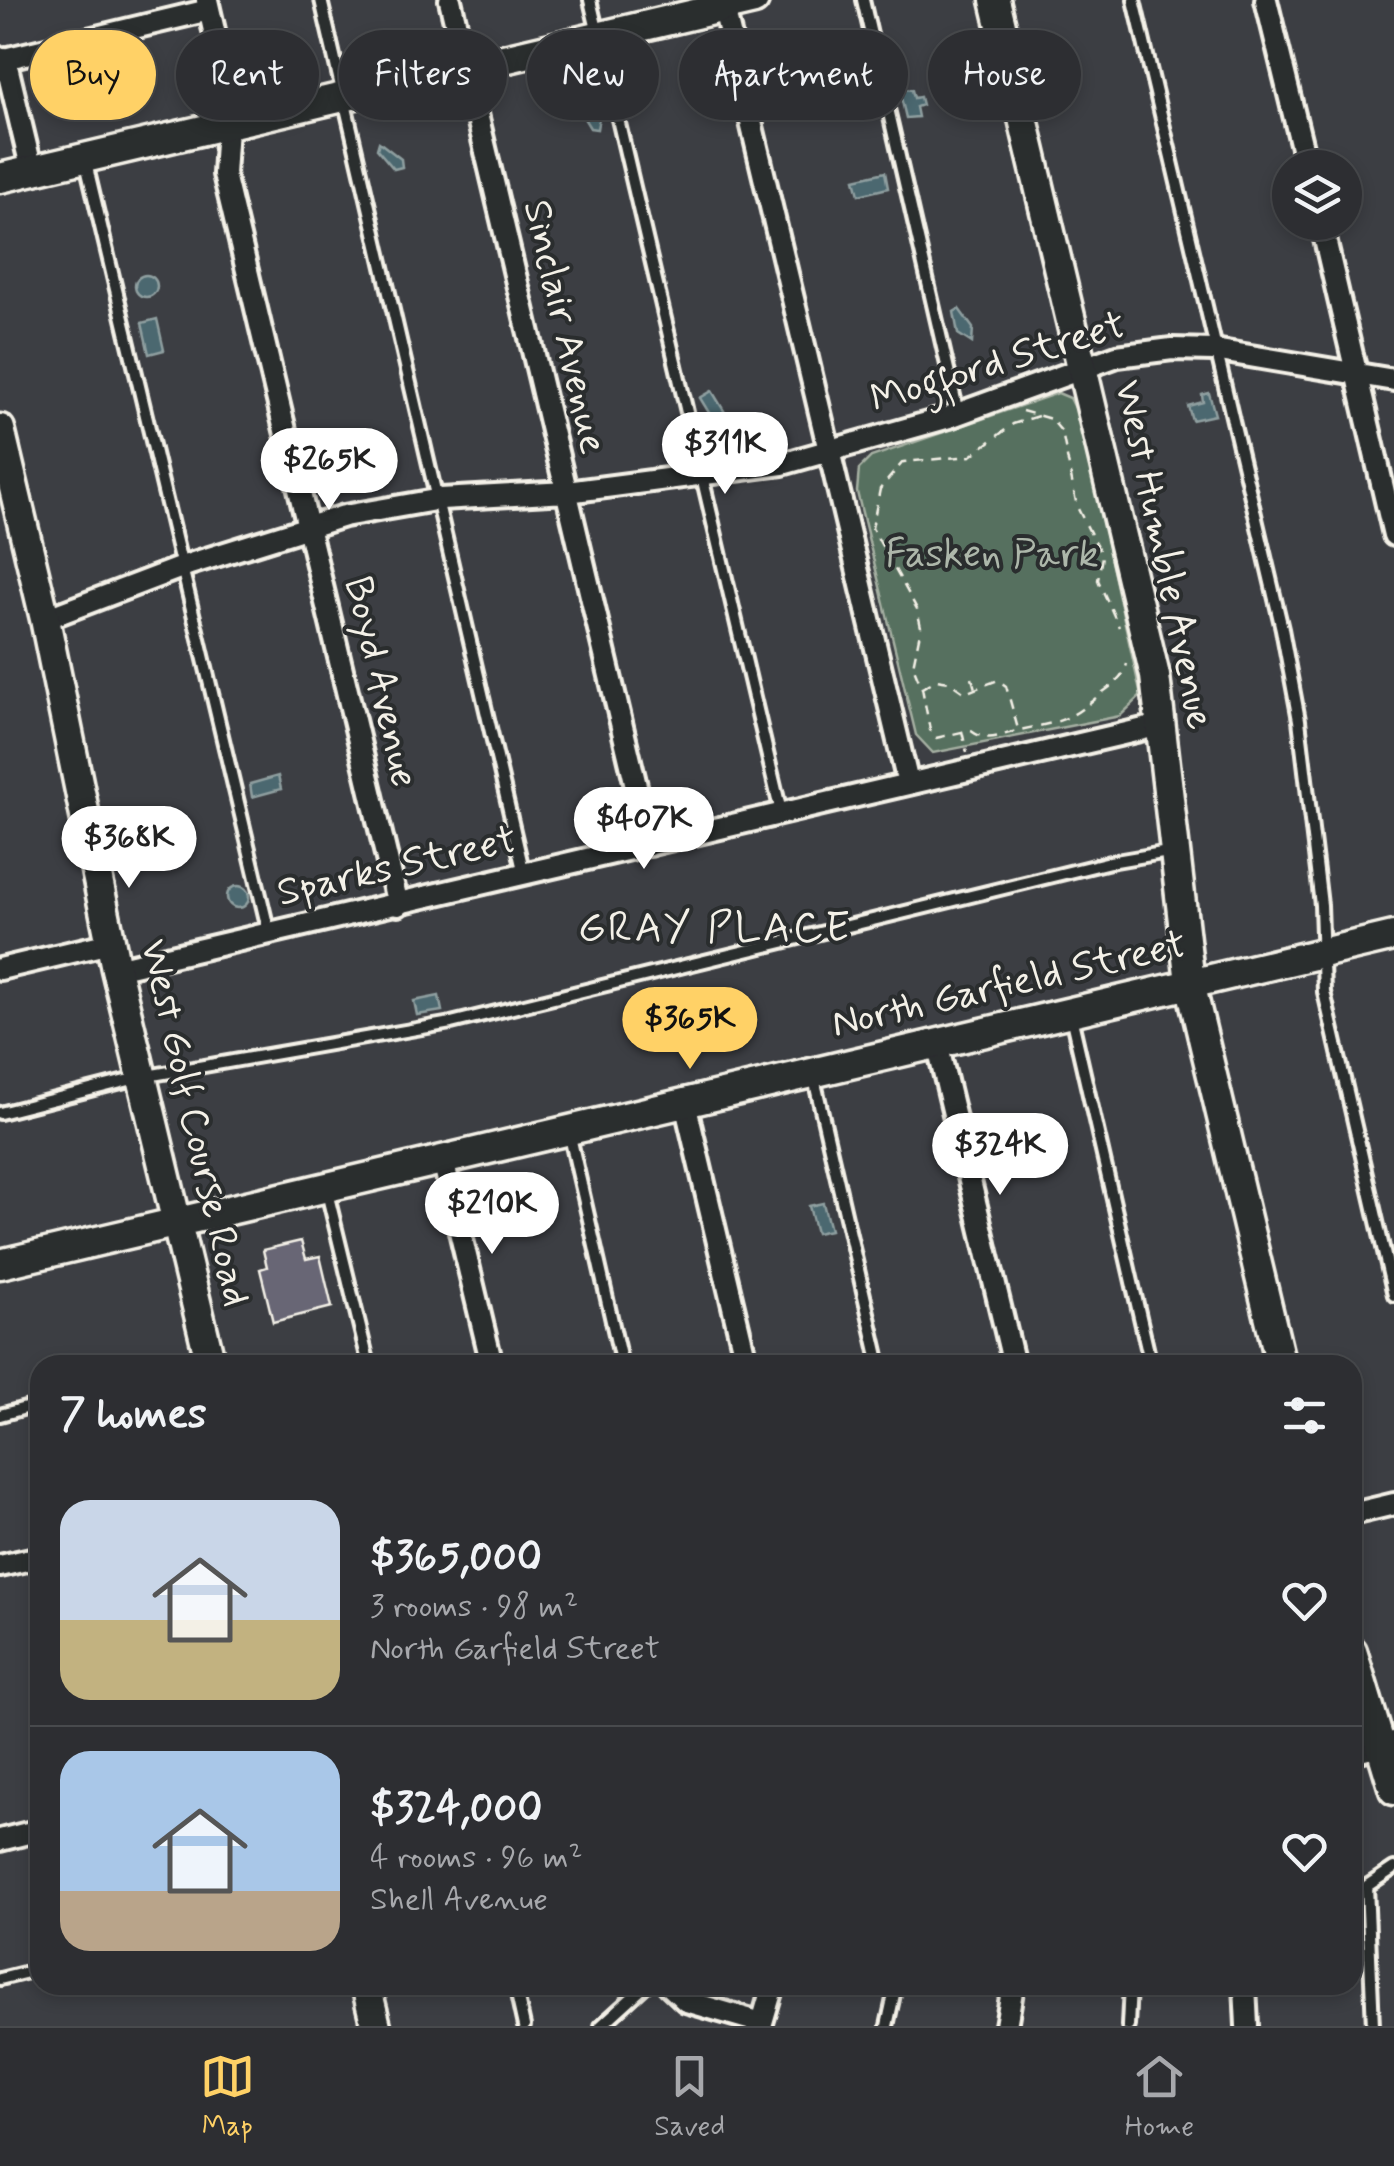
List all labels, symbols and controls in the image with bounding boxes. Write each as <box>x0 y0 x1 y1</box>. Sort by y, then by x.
chip: Buy <box>30 30 156 120</box>
chip: Rent <box>176 30 319 120</box>
chip: Filters <box>339 30 507 120</box>
chip: New <box>527 30 659 120</box>
chip: Apartment <box>679 30 908 120</box>
chip: House <box>928 30 1081 120</box>
map controls <box>1272 150 1362 240</box>
button: layers <box>1272 150 1362 240</box>
street label: Sinclair Avenue <box>510 195 618 459</box>
street label: Mogford Street <box>864 300 1133 430</box>
street label: West Humble Avenue <box>1101 376 1225 734</box>
pin: $311K <box>655 412 795 497</box>
text: $311K <box>684 423 766 465</box>
pin: $265K <box>259 428 399 513</box>
text: $265K <box>283 439 375 481</box>
park label: Fasken Park <box>885 529 1099 581</box>
street label: Boyd Avenue <box>330 571 430 793</box>
pin: $407K <box>574 787 714 872</box>
text: $407K <box>596 798 692 840</box>
pin: $368K <box>59 806 199 891</box>
street label: Sparks Street <box>272 814 522 920</box>
text: $368K <box>84 817 174 859</box>
district label: GRAY PLACE <box>578 902 852 957</box>
street label: North Garfield Street <box>827 919 1191 1051</box>
street label: West Golf Course Road <box>126 934 262 1312</box>
pin: $365K <box>620 987 760 1072</box>
text: $365K <box>644 998 736 1040</box>
pin: $324K <box>930 1113 1070 1198</box>
text: $324K <box>954 1124 1046 1166</box>
pin: $210K <box>422 1172 562 1257</box>
text: $210K <box>447 1183 537 1225</box>
text: 7 homes <box>60 1388 207 1443</box>
icon: filters <box>1277 1388 1332 1443</box>
text: $365,000 <box>370 1531 542 1586</box>
icon: home <box>140 1540 260 1660</box>
icon: heart <box>1277 1573 1332 1628</box>
text: 3 rooms · 98 m² <box>370 1586 578 1628</box>
text: North Garfield Street <box>370 1628 660 1670</box>
text: $324,000 <box>370 1782 542 1837</box>
icon: home <box>140 1791 260 1911</box>
icon: heart <box>1277 1824 1332 1879</box>
text: 4 rooms · 96 m² <box>370 1837 583 1879</box>
text: Shell Avenue <box>370 1879 548 1921</box>
tab: Map <box>200 2049 255 2146</box>
tab: Saved <box>654 2049 725 2146</box>
tab: Home <box>1125 2049 1194 2146</box>

